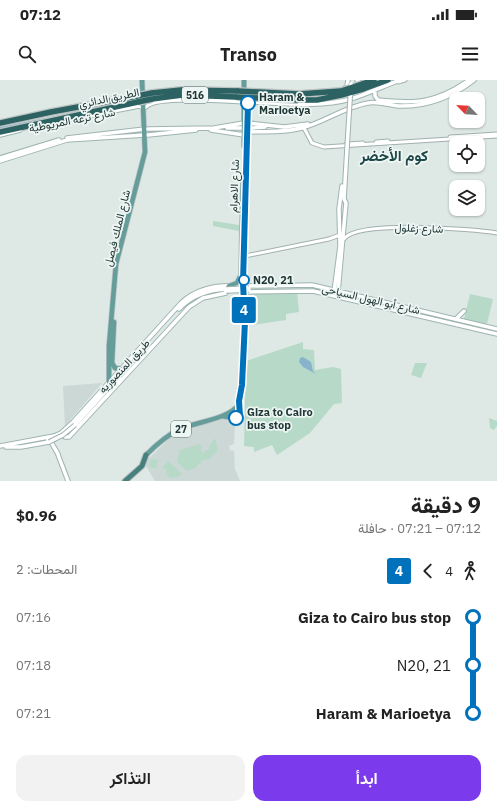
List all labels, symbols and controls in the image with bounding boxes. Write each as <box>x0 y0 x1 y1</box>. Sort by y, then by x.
text: 07:12 <box>20 5 61 24</box>
icon: search <box>16 43 38 65</box>
text: Transo <box>220 43 277 66</box>
icon: menu <box>459 43 481 65</box>
street label: الطريق الدائري <box>78 85 141 114</box>
road number: 516 <box>182 87 208 103</box>
place label: Haram & Marioetya <box>259 90 310 117</box>
north arrow <box>449 92 485 128</box>
map controls <box>449 92 485 216</box>
marker: Haram & Marioetya <box>240 95 256 111</box>
street label: شارع ترعه المريوطية <box>28 105 117 136</box>
button: locate <box>449 136 485 172</box>
district label: كوم الأخضر <box>359 146 428 166</box>
street label: شارع الاهرام <box>226 159 243 213</box>
button: layers <box>449 180 485 216</box>
street label: شارع الملك فيصل <box>101 188 134 268</box>
street label: شارع زغلول <box>394 220 444 237</box>
place label: N20, 21 <box>253 273 294 287</box>
marker: N20, 21 <box>238 274 250 286</box>
street label: شارع أبو الهول السياحى <box>320 281 422 318</box>
line badge: 4 <box>231 297 257 323</box>
text: 4 <box>240 301 248 319</box>
street label: طريق المنصوريه <box>95 336 153 396</box>
place label: Giza to Cairo bus stop <box>247 405 313 432</box>
marker: Giza to Cairo bus stop <box>228 410 244 426</box>
road number: 27 <box>171 421 191 437</box>
text: 9 دقيقة <box>411 490 481 519</box>
text: $0.96 <box>16 506 57 525</box>
text: 07:12 – 07:21 · حافلة <box>358 520 481 537</box>
icon: back <box>417 560 439 582</box>
icon: walk <box>459 560 481 582</box>
text: المحطات: 2 <box>16 561 77 578</box>
text: 4 <box>395 562 403 580</box>
text: 4 <box>445 563 453 580</box>
text: Giza to Cairo bus stop <box>298 608 451 627</box>
text: 07:16 <box>16 609 51 626</box>
text: N20, 21 <box>397 656 451 675</box>
text: 07:18 <box>16 657 51 674</box>
text: Haram & Marioetya <box>316 704 451 723</box>
text: 07:21 <box>16 705 51 722</box>
button: التذاكر <box>16 755 245 801</box>
button: ابدأ <box>253 755 481 801</box>

